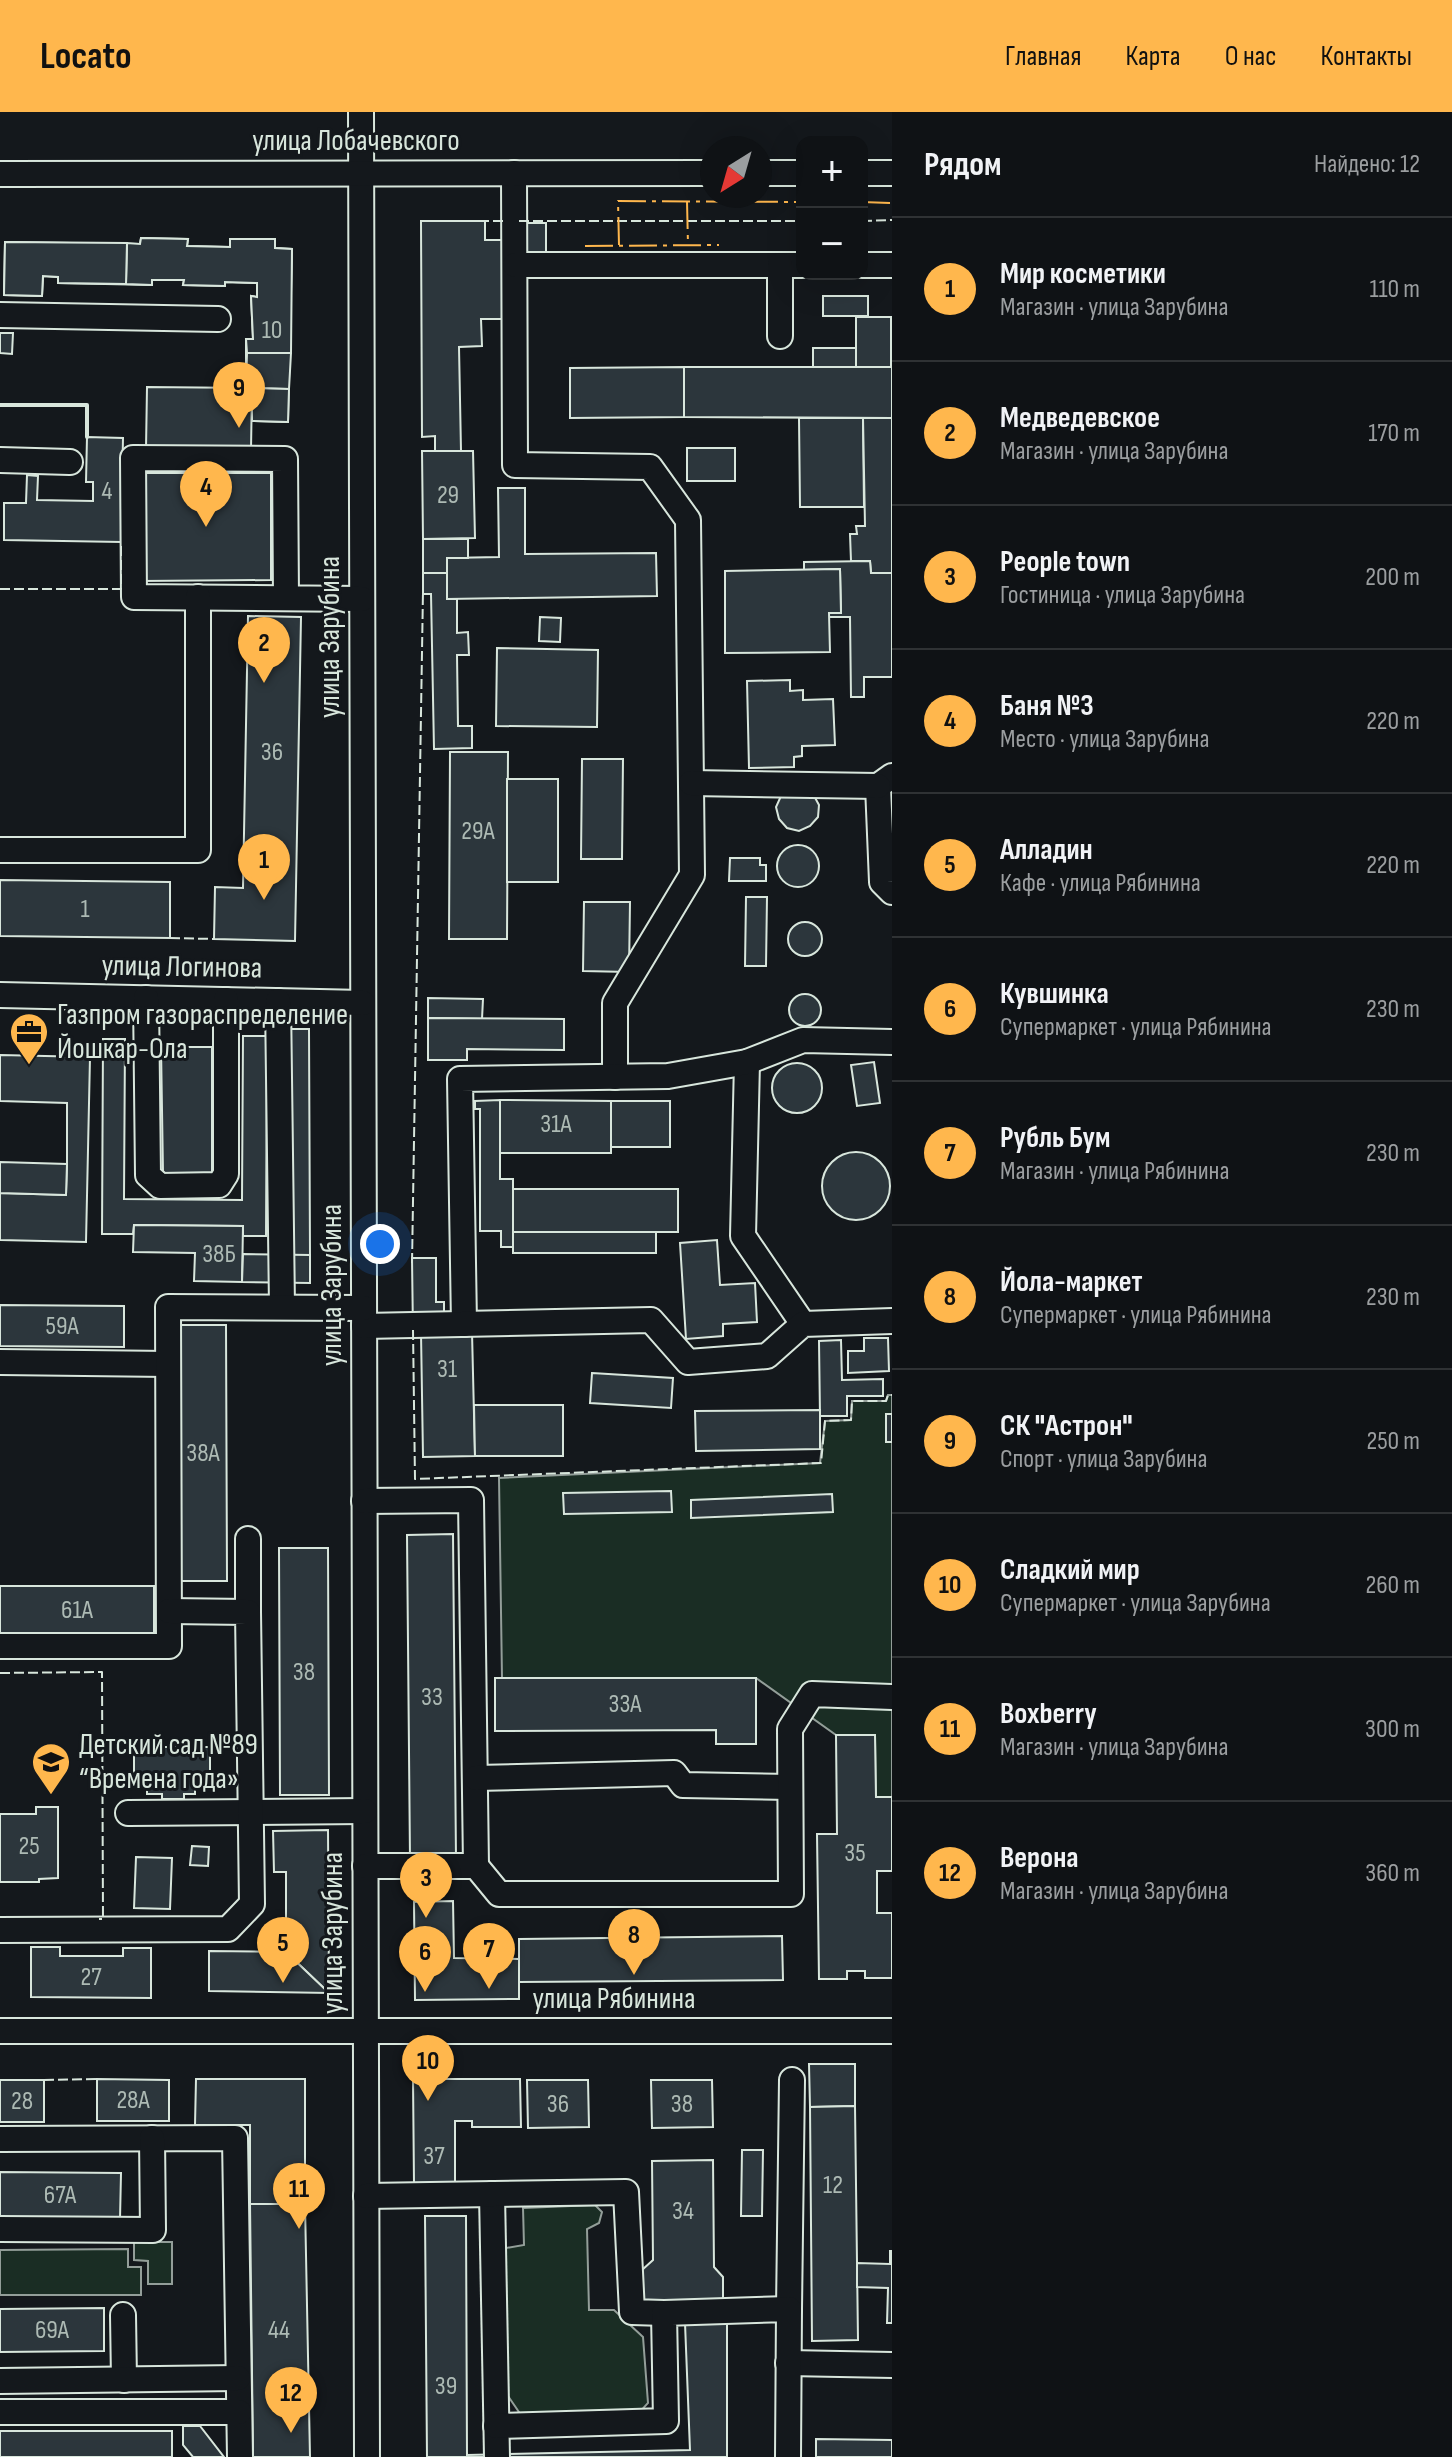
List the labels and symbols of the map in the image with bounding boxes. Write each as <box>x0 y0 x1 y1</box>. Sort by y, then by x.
street label: улица Лобачевского <box>252 123 460 159</box>
north arrow <box>700 136 772 208</box>
house number: 10 <box>262 315 282 346</box>
pin: 9 <box>213 362 265 428</box>
pin: 4 <box>180 461 232 527</box>
house number: 4 <box>102 476 113 507</box>
house number: 29 <box>437 480 459 511</box>
street label: улица Зарубина <box>312 556 348 718</box>
pin: 2 <box>238 617 290 683</box>
house number: 36 <box>261 737 283 768</box>
house number: 29А <box>461 816 496 847</box>
pin: 1 <box>238 834 290 900</box>
house number: 1 <box>80 894 90 925</box>
street label: улица Логинова <box>101 948 263 986</box>
place label: Газпром газораспределение Йошкар-Ола <box>57 997 348 1067</box>
office icon: Газпром газораспределение Йошкар-Ола <box>8 1011 50 1066</box>
house number: 31А <box>540 1109 573 1140</box>
street label: улица Зарубина <box>314 1204 350 1366</box>
your location <box>360 1224 400 1264</box>
house number: 38Б <box>202 1239 236 1270</box>
house number: 59А <box>45 1311 79 1342</box>
house number: 31 <box>437 1354 457 1385</box>
house number: 38А <box>186 1438 221 1469</box>
house number: 61А <box>61 1595 94 1626</box>
house number: 38 <box>293 1657 315 1688</box>
house number: 33 <box>421 1682 443 1713</box>
house number: 33А <box>609 1689 642 1720</box>
place label: Детский сад №89 “Времена года» <box>79 1727 258 1797</box>
school or university icon: Детский сад №89 “Времена года» <box>30 1741 72 1796</box>
house number: 25 <box>18 1831 40 1862</box>
house number: 35 <box>844 1838 866 1869</box>
street label: улица Зарубина <box>315 1852 351 2014</box>
pin: 3 <box>400 1852 452 1918</box>
pin: 8 <box>608 1909 660 1975</box>
pin: 5 <box>257 1917 309 1983</box>
pin: 7 <box>463 1923 515 1989</box>
pin: 6 <box>399 1926 451 1992</box>
house number: 27 <box>80 1962 102 1993</box>
street label: улица Рябинина <box>533 1981 696 2017</box>
pin: 10 <box>402 2035 454 2101</box>
house number: 28А <box>116 2085 150 2116</box>
house number: 28 <box>11 2086 33 2117</box>
house number: 36 <box>547 2089 569 2120</box>
house number: 38 <box>671 2089 693 2120</box>
house number: 37 <box>423 2141 445 2172</box>
pin: 11 <box>273 2163 325 2229</box>
house number: 12 <box>823 2170 843 2201</box>
house number: 67А <box>44 2180 77 2211</box>
house number: 34 <box>672 2196 694 2227</box>
house number: 69А <box>35 2315 70 2346</box>
house number: 44 <box>268 2315 290 2346</box>
pin: 12 <box>265 2367 317 2433</box>
house number: 39 <box>435 2371 457 2402</box>

